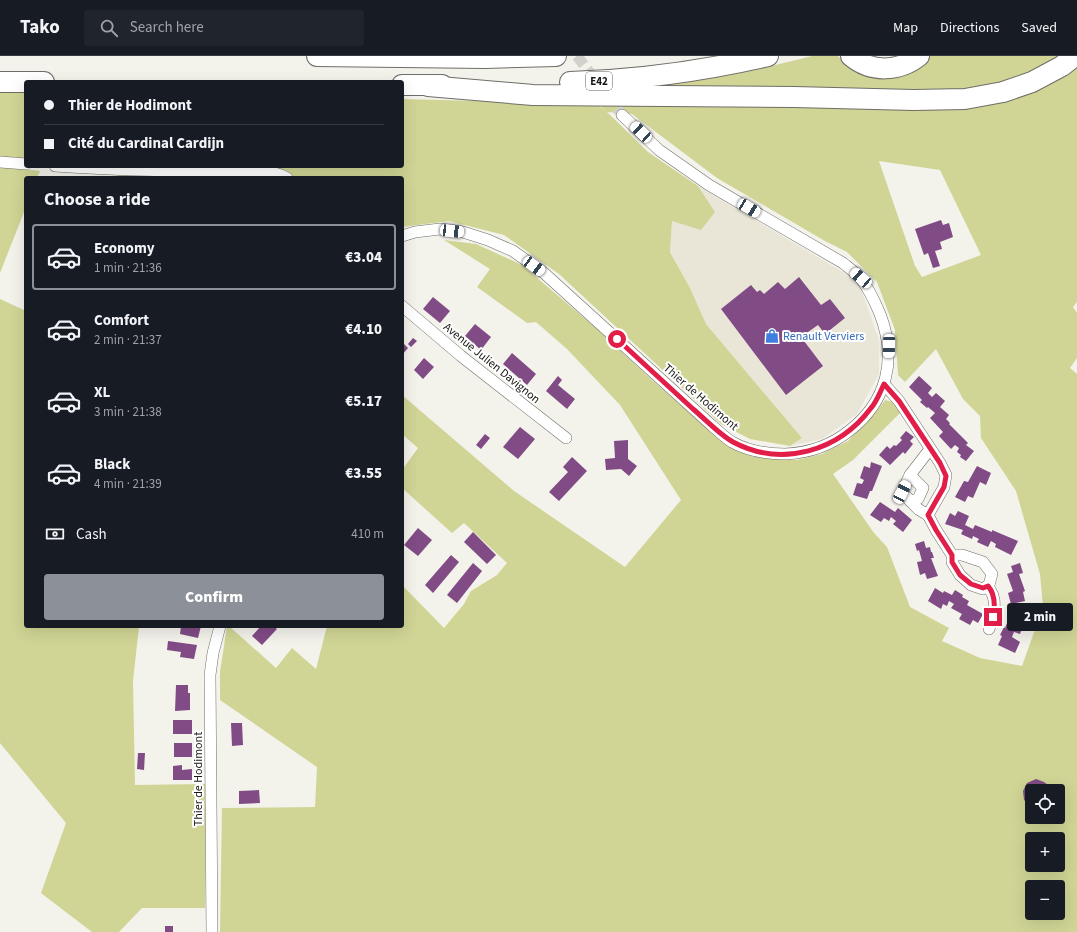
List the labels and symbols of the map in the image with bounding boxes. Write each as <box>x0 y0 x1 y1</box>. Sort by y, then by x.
road number: E42 <box>586 72 612 90</box>
car <box>628 119 654 145</box>
car <box>736 197 762 219</box>
car <box>439 224 465 238</box>
car <box>521 254 547 278</box>
car <box>848 266 874 290</box>
street label: Avenue Julien Davignon <box>440 319 544 408</box>
shop icon: Renault Verviers <box>764 328 780 344</box>
place label: Renault Verviers <box>783 328 864 345</box>
route start <box>608 330 626 348</box>
car <box>883 334 895 358</box>
street label: Thier de Hodimont <box>659 360 742 435</box>
car <box>891 479 913 505</box>
callout: 2 min <box>1007 603 1073 631</box>
route end <box>984 608 1002 626</box>
street label: Thier de Hodimont <box>190 732 207 826</box>

